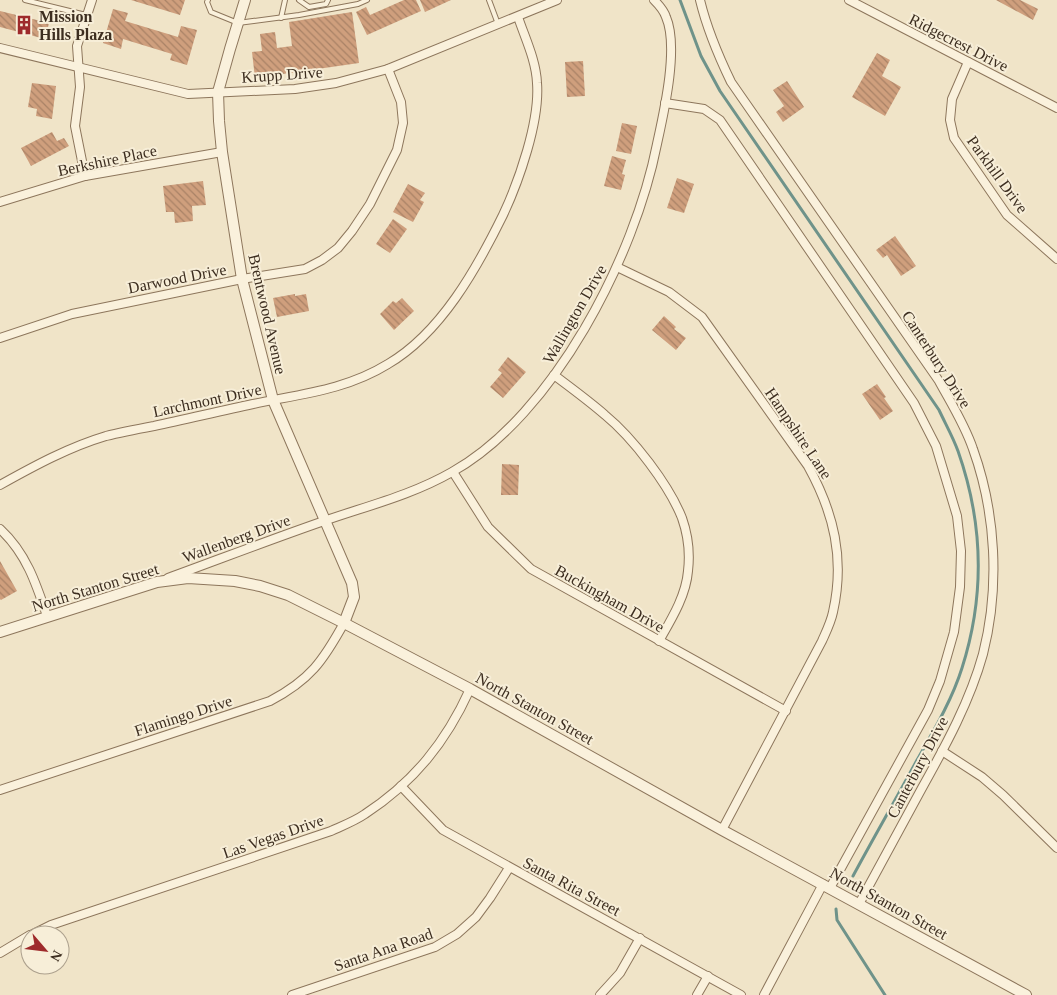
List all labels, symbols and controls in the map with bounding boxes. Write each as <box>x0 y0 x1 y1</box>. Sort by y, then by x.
place label: Mission Hills Plaza <box>39 8 112 43</box>
street label: Ridgecrest Drive <box>906 10 1011 76</box>
building icon: Mission Hills Plaza <box>13 14 35 36</box>
street label: Krupp Drive <box>241 63 323 87</box>
street label: Parkhill Drive <box>964 132 1031 216</box>
street label: Berkshire Place <box>56 142 158 179</box>
street label: Brentwood Avenue <box>245 252 290 376</box>
street label: Darwood Drive <box>126 261 228 296</box>
street label: Wallington Drive <box>539 262 610 367</box>
street label: Canterbury Drive <box>898 308 974 412</box>
street label: Larchmont Drive <box>151 381 263 420</box>
street label: Hampshire Lane <box>761 385 835 483</box>
street label: Wallenberg Drive <box>180 511 293 567</box>
street label: North Stanton Street <box>30 560 161 615</box>
street label: Buckingham Drive <box>552 561 667 636</box>
street label: North Stanton Street <box>473 669 597 748</box>
street label: Flamingo Drive <box>132 692 234 740</box>
street label: Canterbury Drive <box>884 714 952 821</box>
street label: Las Vegas Drive <box>221 811 326 863</box>
street label: Santa Rita Street <box>520 854 624 919</box>
street label: North Stanton Street <box>827 864 951 943</box>
north arrow <box>20 925 70 975</box>
street label: Santa Ana Road <box>332 925 435 974</box>
text: N <box>47 948 65 964</box>

